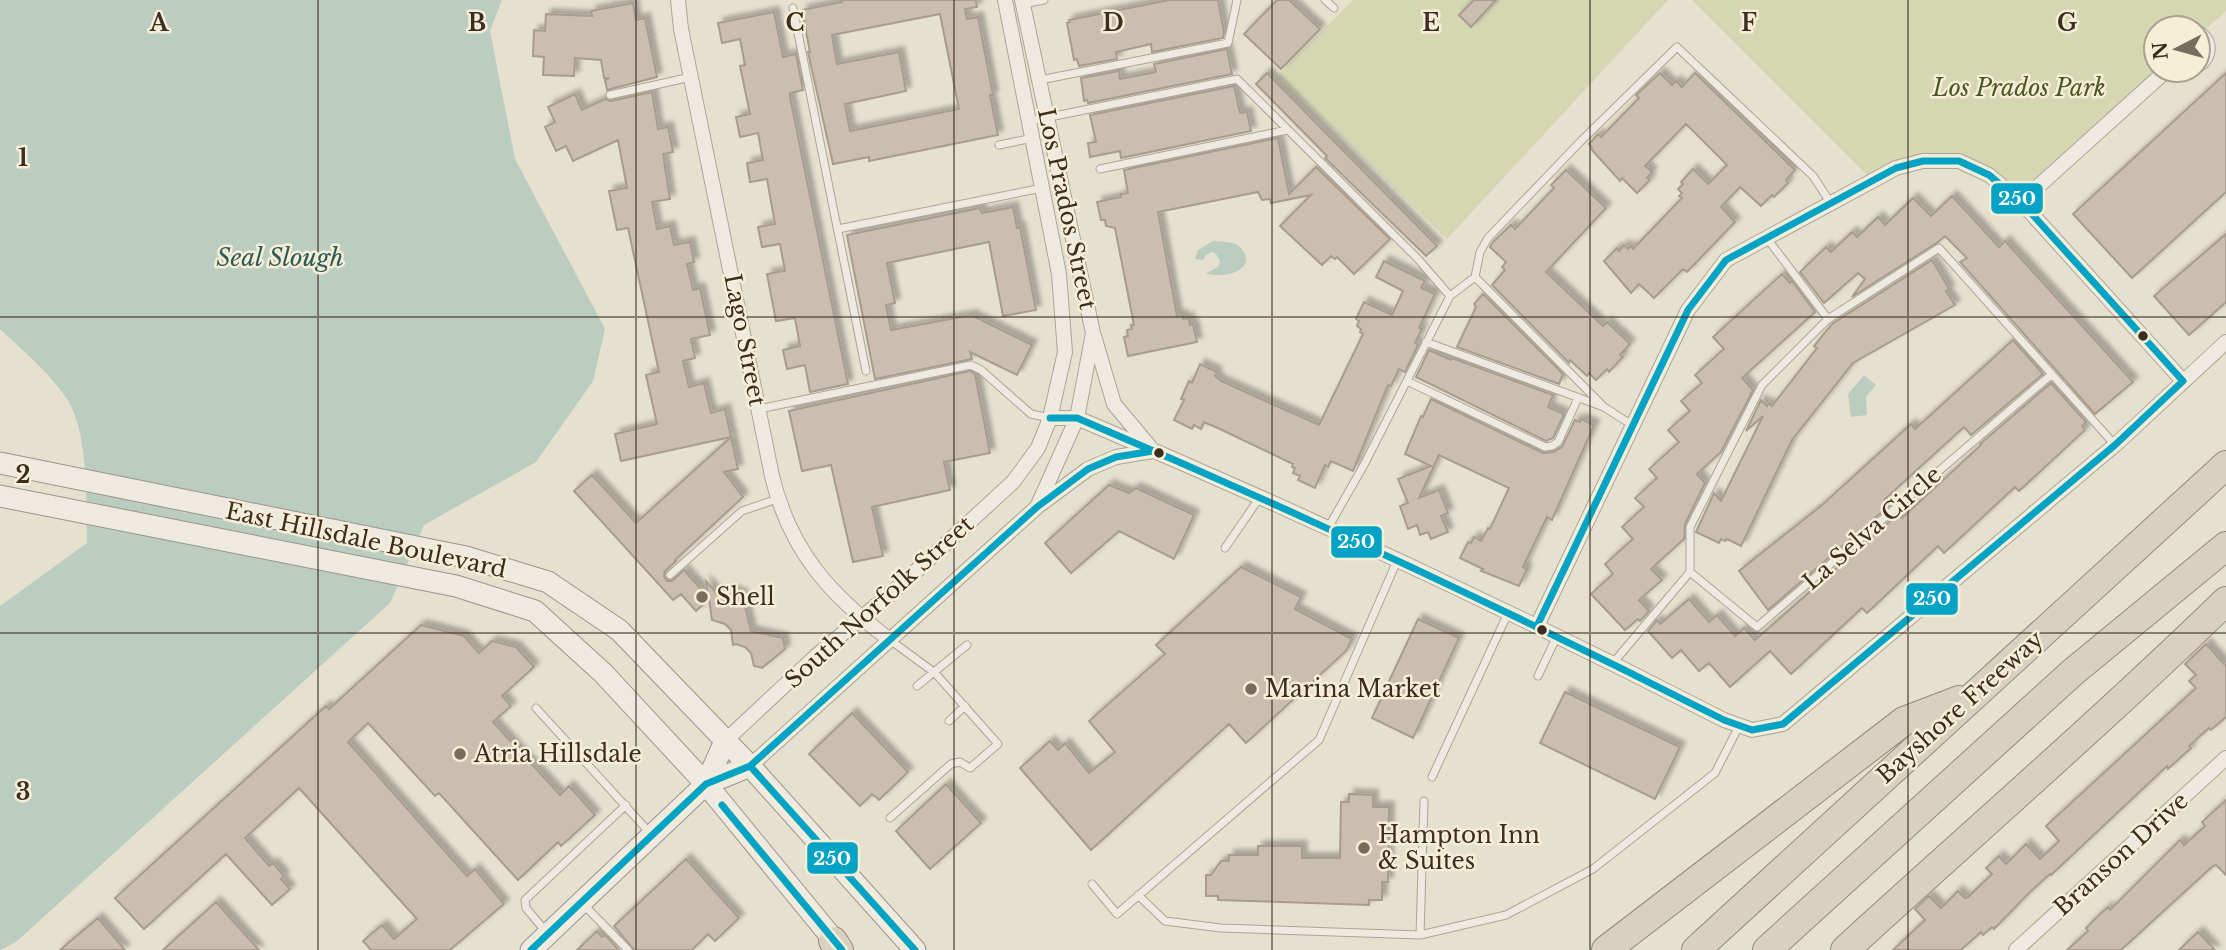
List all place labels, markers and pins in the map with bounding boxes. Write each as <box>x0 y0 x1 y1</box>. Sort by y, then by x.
unlabelled marker <box>2136 329 2150 343</box>
unlabelled marker <box>1152 446 1166 460</box>
place label: Shell <box>716 583 775 611</box>
marker: Shell <box>694 589 710 605</box>
unlabelled marker <box>1535 623 1549 637</box>
place label: Marina Market <box>1265 675 1441 703</box>
marker: Marina Market <box>1243 681 1259 697</box>
place label: Atria Hillsdale <box>473 740 642 768</box>
marker: Atria Hillsdale <box>452 746 468 762</box>
place label: Hampton Inn & Suites <box>1378 821 1540 875</box>
marker: Hampton Inn & Suites <box>1356 840 1372 856</box>

